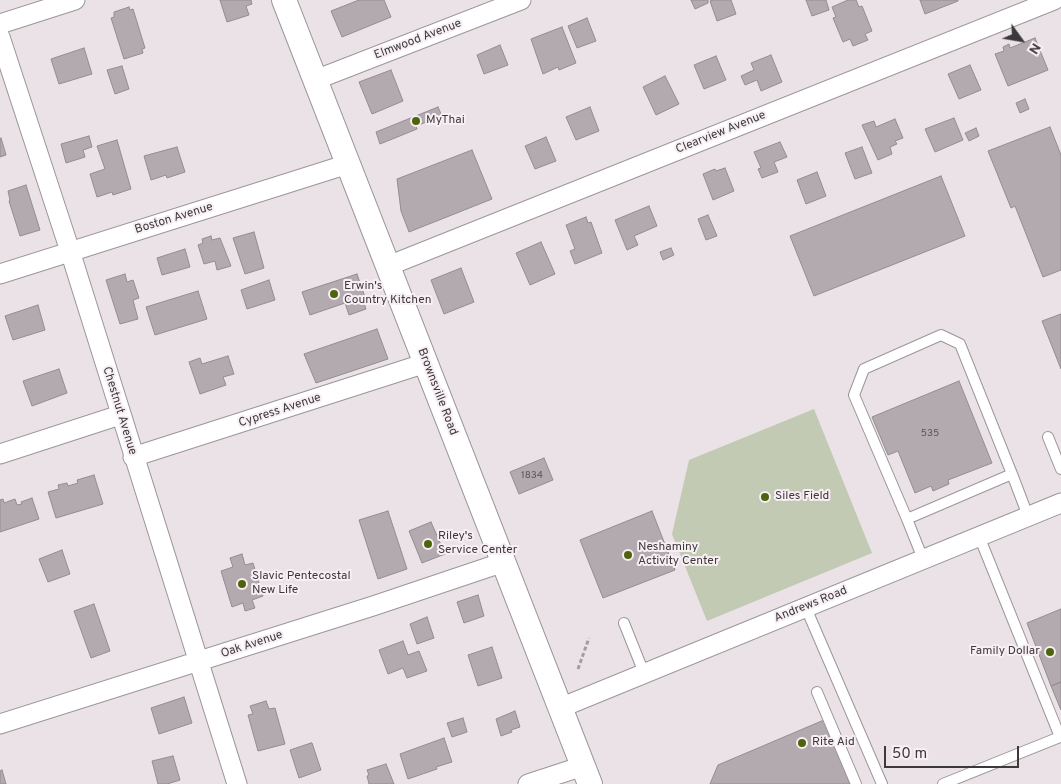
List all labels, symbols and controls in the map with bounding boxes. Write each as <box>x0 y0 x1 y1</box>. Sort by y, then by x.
north arrow <box>996 15 1046 65</box>
street label: Elmwood Avenue <box>372 17 464 63</box>
text: N <box>1024 39 1044 57</box>
street label: Clearview Avenue <box>674 108 768 158</box>
place label: MyThai <box>426 114 465 128</box>
marker: MyThai <box>410 115 422 127</box>
street label: Boston Avenue <box>133 200 215 238</box>
place label: Erwin's Country Kitchen <box>344 280 432 308</box>
marker: Erwin's Country Kitchen <box>328 288 340 300</box>
street label: Brownsville Road <box>414 346 460 438</box>
street label: Chestnut Avenue <box>99 365 139 457</box>
street label: Cypress Avenue <box>237 391 323 431</box>
house number: 535 <box>921 428 939 440</box>
house number: 1834 <box>521 470 543 482</box>
place label: Siles Field <box>775 490 829 504</box>
marker: Siles Field <box>759 491 771 503</box>
place label: Riley's Service Center <box>438 530 518 558</box>
marker: Riley's Service Center <box>422 538 434 550</box>
place label: Neshaminy Activity Center <box>638 541 719 569</box>
marker: Neshaminy Activity Center <box>622 549 634 561</box>
place label: Slavic Pentecostal New Life <box>252 570 351 598</box>
marker: Slavic Pentecostal New Life <box>236 578 248 590</box>
street label: Andrews Road <box>772 584 850 626</box>
street label: Oak Avenue <box>219 628 285 662</box>
place label: Family Dollar <box>970 645 1040 659</box>
marker: Family Dollar <box>1044 646 1056 658</box>
place label: Rite Aid <box>812 736 855 750</box>
scale bar <box>886 736 1021 768</box>
marker: Rite Aid <box>796 737 808 749</box>
text: 50 m <box>892 745 927 764</box>

